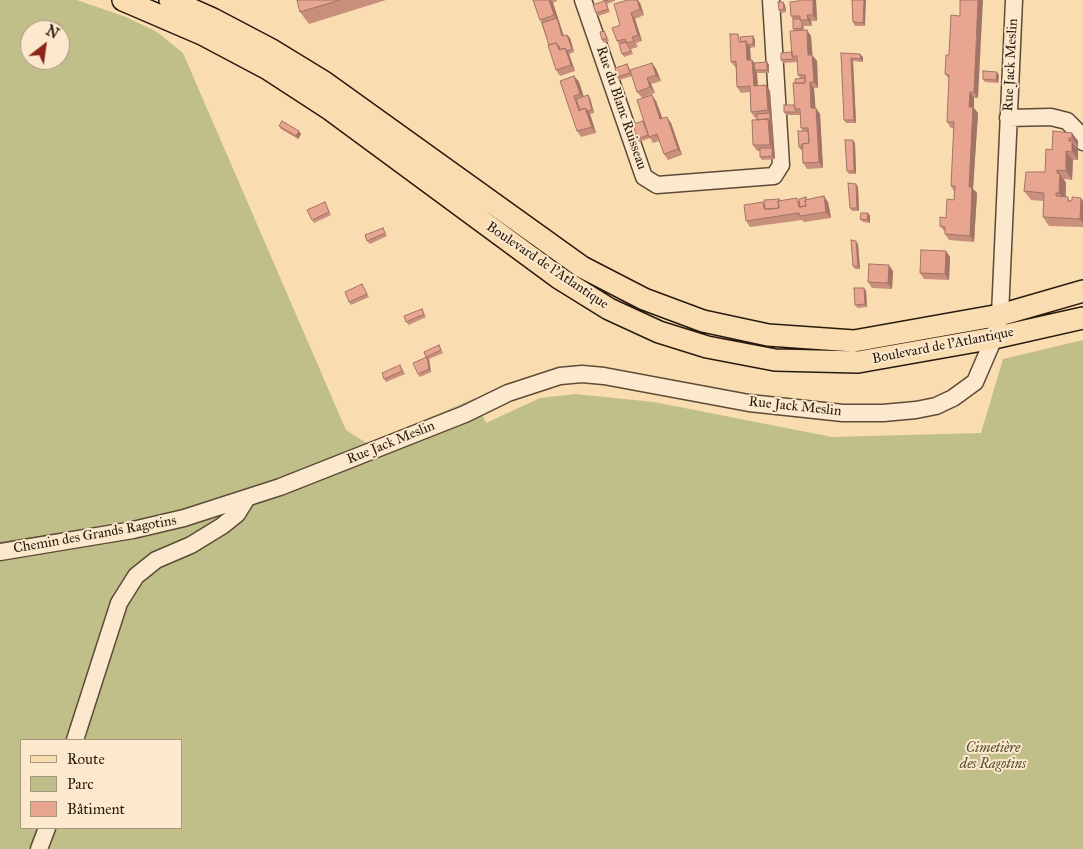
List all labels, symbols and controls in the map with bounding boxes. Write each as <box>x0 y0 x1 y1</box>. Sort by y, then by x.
street label: Rue Jack Meslin <box>1000 18 1022 112</box>
north arrow <box>20 20 70 70</box>
text: N <box>43 22 62 43</box>
street label: Rue du Blanc Ruisseau <box>592 44 650 172</box>
street label: Boulevard de l'Atlantique <box>483 219 611 313</box>
street label: Boulevard de l'Atlantique <box>871 324 1015 368</box>
street label: Rue Jack Meslin <box>748 394 842 420</box>
street label: Rue Jack Meslin <box>345 418 437 468</box>
street label: Chemin des Grands Ragotins <box>12 512 178 558</box>
legend <box>20 739 182 829</box>
park label: Cimetière des Ragotins <box>960 741 1026 774</box>
text: Route <box>67 750 105 768</box>
text: Parc <box>67 775 94 793</box>
text: Bâtiment <box>67 800 125 818</box>

